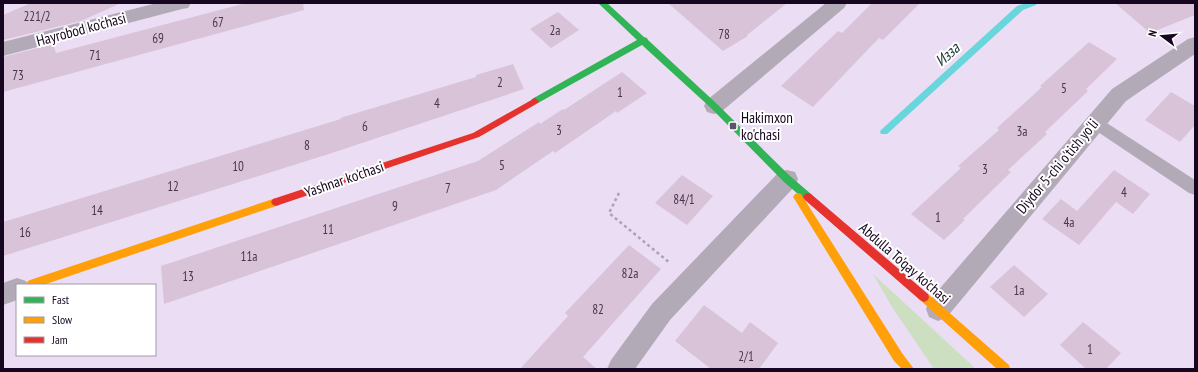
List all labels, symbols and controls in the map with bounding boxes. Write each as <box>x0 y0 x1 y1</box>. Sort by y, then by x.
house number: 221/2 <box>23 8 51 25</box>
street label: Hayrobod ko'chasi <box>34 8 128 50</box>
house number: 67 <box>212 14 224 31</box>
north arrow <box>1142 16 1182 56</box>
house number: 2а <box>549 22 561 39</box>
house number: 78 <box>718 26 730 43</box>
text: N <box>1145 28 1160 38</box>
house number: 69 <box>152 30 164 47</box>
water label: Изза <box>931 37 965 70</box>
house number: 71 <box>89 47 101 64</box>
house number: 73 <box>12 67 24 84</box>
house number: 2 <box>497 74 503 91</box>
house number: 5 <box>1061 80 1067 97</box>
house number: 1 <box>617 84 623 101</box>
house number: 4 <box>434 95 440 112</box>
place label: Hakimxon ko'chasi <box>741 108 793 144</box>
street label: Diydor 5-chi o'tish yo'li <box>1012 115 1102 217</box>
house number: 6 <box>362 118 368 135</box>
marker: Hakimxon ko'chasi <box>728 121 738 131</box>
house number: 3 <box>556 122 562 139</box>
house number: 3а <box>1016 123 1028 140</box>
house number: 8 <box>304 137 310 154</box>
street label: Yashnar ko'chasi <box>302 157 386 201</box>
house number: 5 <box>499 157 505 174</box>
house number: 10 <box>232 158 244 175</box>
house number: 3 <box>982 161 988 178</box>
house number: 12 <box>167 178 179 195</box>
house number: 7 <box>445 180 451 197</box>
house number: 4 <box>1121 184 1127 201</box>
house number: 84/1 <box>673 191 695 208</box>
house number: 9 <box>392 198 398 215</box>
house number: 14 <box>91 202 103 219</box>
house number: 1 <box>935 209 941 226</box>
house number: 4a <box>1063 214 1075 231</box>
street label: Abdulla To'qay ko'chasi <box>855 218 955 308</box>
house number: 11 <box>322 221 334 238</box>
house number: 16 <box>19 224 31 241</box>
house number: 11а <box>241 248 257 265</box>
house number: 82а <box>622 265 638 282</box>
house number: 13 <box>182 268 194 285</box>
house number: 1a <box>1013 282 1025 299</box>
legend <box>16 284 156 356</box>
text: Fast <box>52 292 70 307</box>
house number: 82 <box>592 301 604 318</box>
text: Slow <box>52 312 73 327</box>
text: Jam <box>51 332 68 347</box>
house number: 1 <box>1087 341 1093 358</box>
house number: 2/1 <box>738 348 754 365</box>

